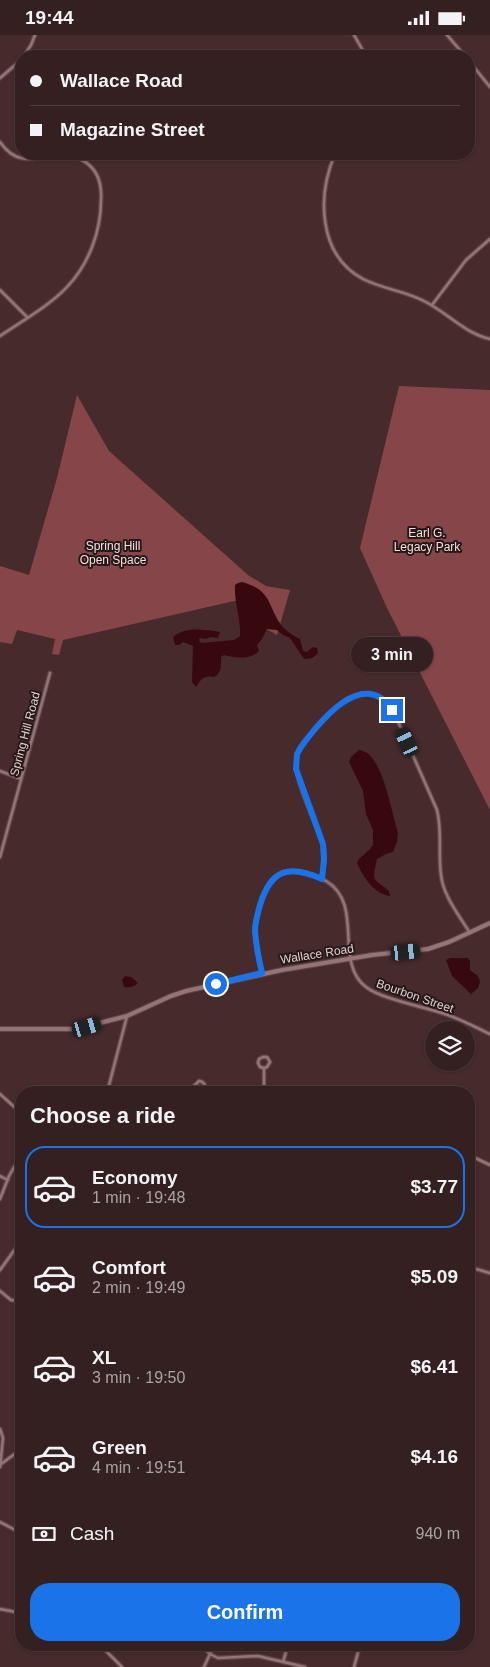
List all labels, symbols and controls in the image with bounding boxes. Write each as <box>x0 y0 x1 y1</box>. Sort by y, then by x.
text: 19:44 <box>25 7 74 28</box>
text: Wallace Road <box>60 70 183 91</box>
text: Magazine Street <box>60 119 205 140</box>
park label: Earl G. Legacy Park <box>394 526 461 554</box>
park label: Spring Hill Open Space <box>80 539 147 567</box>
callout: 3 min <box>351 637 433 673</box>
text: 3 min <box>371 646 413 663</box>
street label: Spring Hill Road <box>7 690 43 778</box>
route end <box>381 699 403 721</box>
car <box>393 725 420 759</box>
street label: Wallace Road <box>279 941 355 967</box>
car <box>390 943 421 961</box>
route start <box>205 973 227 995</box>
street label: Bourbon Street <box>375 976 456 1016</box>
car <box>70 1016 103 1038</box>
map controls <box>425 1021 475 1071</box>
button: layers <box>425 1021 475 1071</box>
text: Choose a ride <box>30 1103 175 1128</box>
icon: car <box>32 1165 77 1210</box>
text: Economy <box>92 1167 178 1188</box>
text: $3.77 <box>410 1176 458 1197</box>
text: 1 min · 19:48 <box>92 1189 185 1206</box>
icon: car <box>32 1255 77 1300</box>
text: Comfort <box>92 1257 166 1278</box>
text: $5.09 <box>410 1266 458 1287</box>
text: 2 min · 19:49 <box>92 1279 185 1296</box>
icon: car <box>32 1345 77 1390</box>
text: XL <box>92 1347 116 1368</box>
text: $6.41 <box>410 1356 458 1377</box>
text: 3 min · 19:50 <box>92 1369 185 1386</box>
icon: car <box>32 1435 77 1480</box>
text: Green <box>92 1437 147 1458</box>
text: $4.16 <box>410 1446 458 1467</box>
text: 4 min · 19:51 <box>92 1459 185 1476</box>
icon: cash <box>30 1520 58 1548</box>
text: Cash <box>70 1523 114 1544</box>
text: 940 m <box>416 1525 460 1542</box>
button: Confirm <box>30 1583 460 1641</box>

